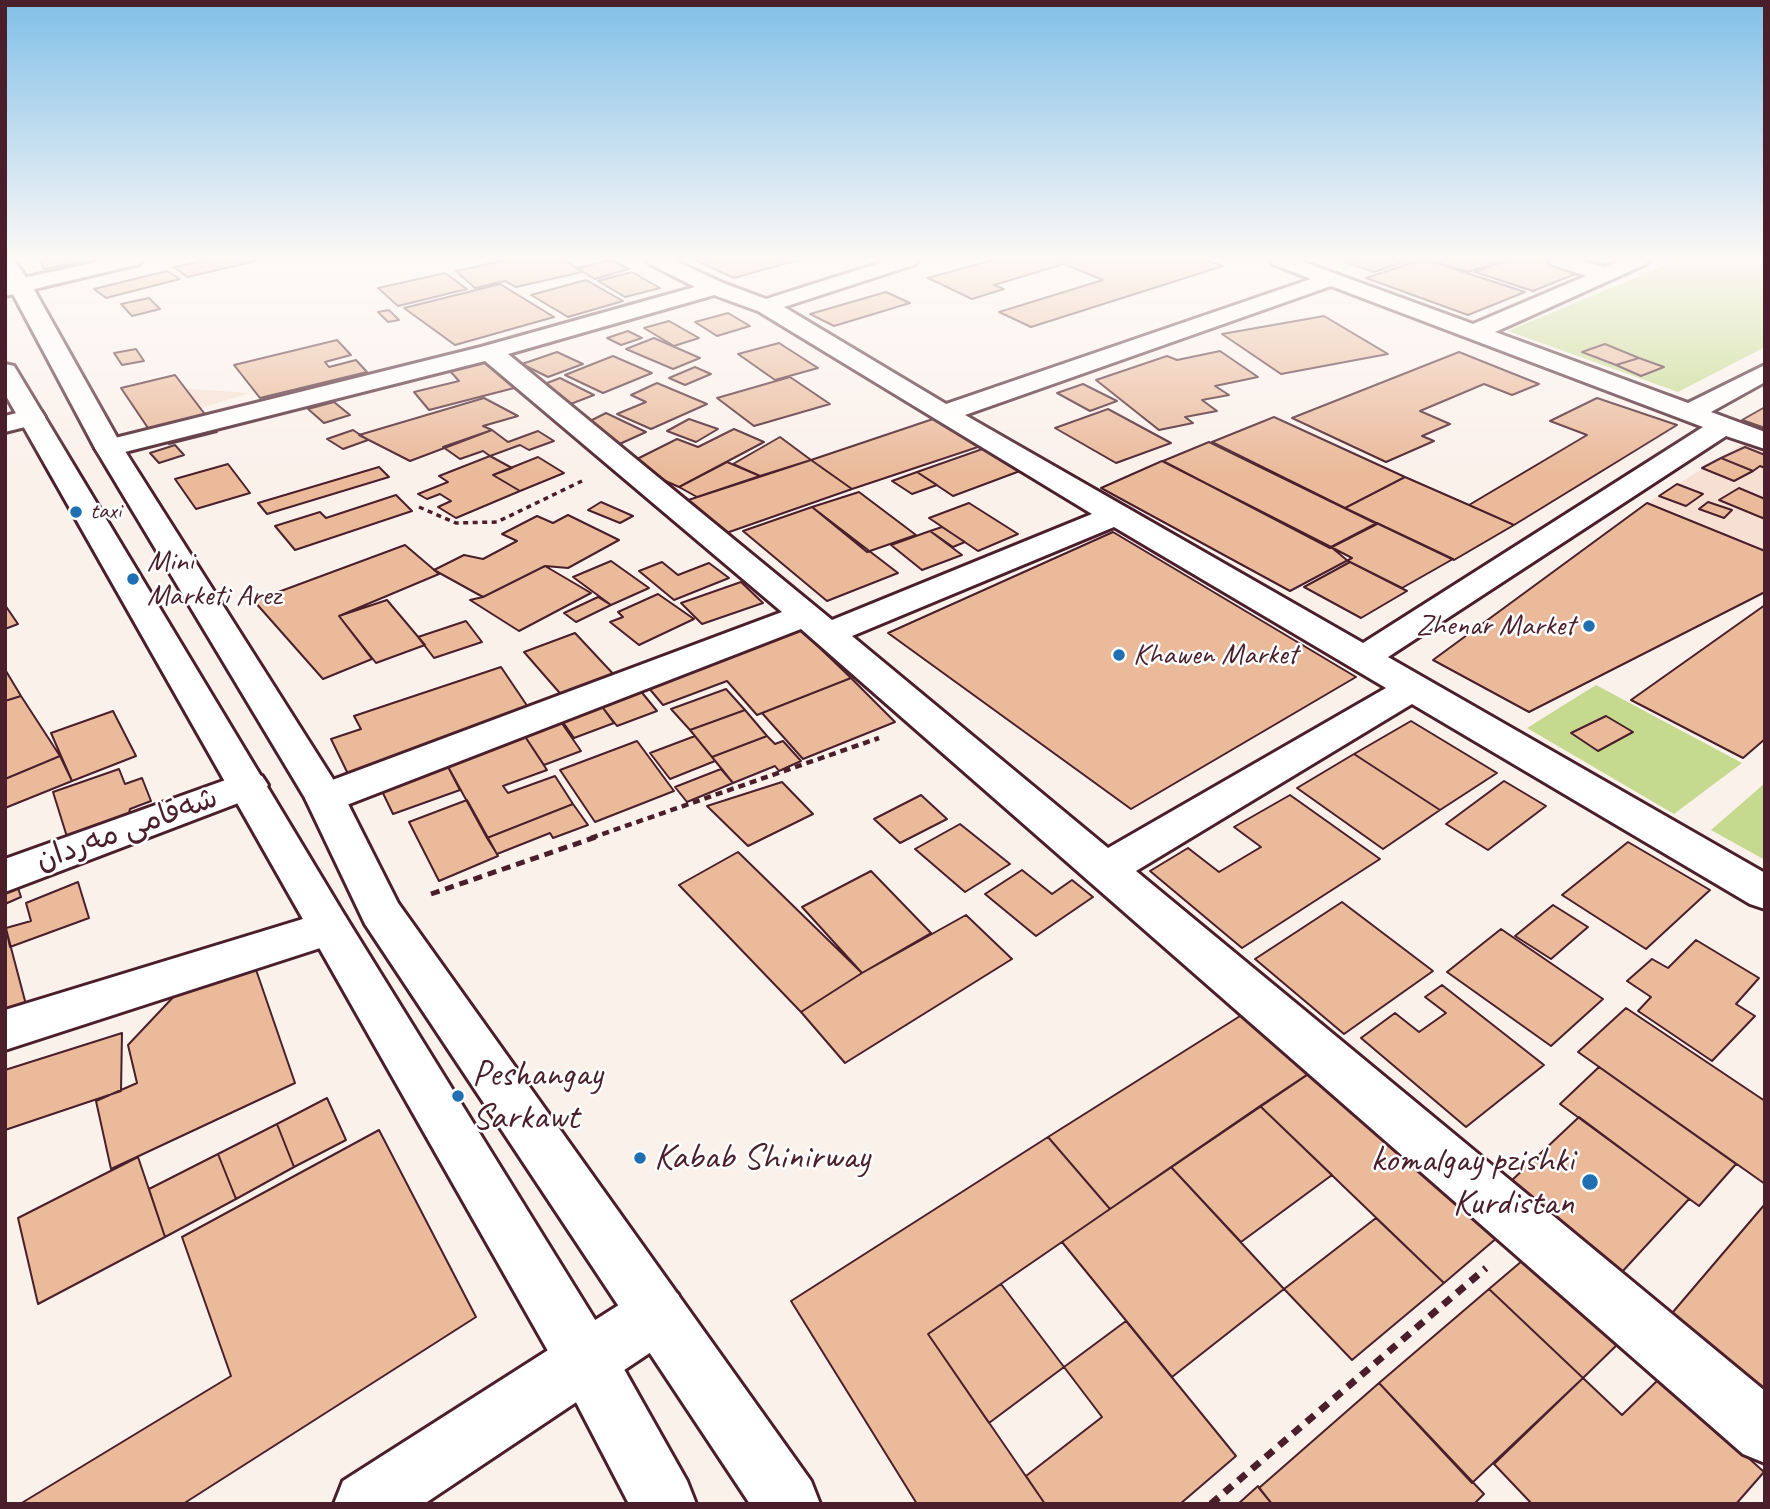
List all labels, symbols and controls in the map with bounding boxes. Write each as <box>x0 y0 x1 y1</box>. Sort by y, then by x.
place label: taxi <box>90 498 121 526</box>
marker: taxi <box>68 504 84 520</box>
place label: Mini Marketi Arez <box>147 544 281 614</box>
marker: Mini Marketi Arez <box>125 571 141 587</box>
place label: Zhenar Market <box>1416 608 1575 644</box>
marker: Zhenar Market <box>1581 618 1597 634</box>
place label: Khawen Market <box>1133 637 1297 673</box>
marker: Khawen Market <box>1111 647 1127 663</box>
street label: شەقامی مەردان <box>31 780 223 880</box>
place label: Peshangay Sarkawt <box>472 1053 602 1140</box>
marker: Peshangay Sarkawt <box>450 1088 466 1104</box>
place label: Kabab Shinirway <box>654 1136 870 1180</box>
place label: komalgay pzishki Kurdistan <box>1371 1139 1574 1226</box>
marker: Kabab Shinirway <box>632 1150 648 1166</box>
marker: komalgay pzishki Kurdistan <box>1580 1172 1600 1192</box>

